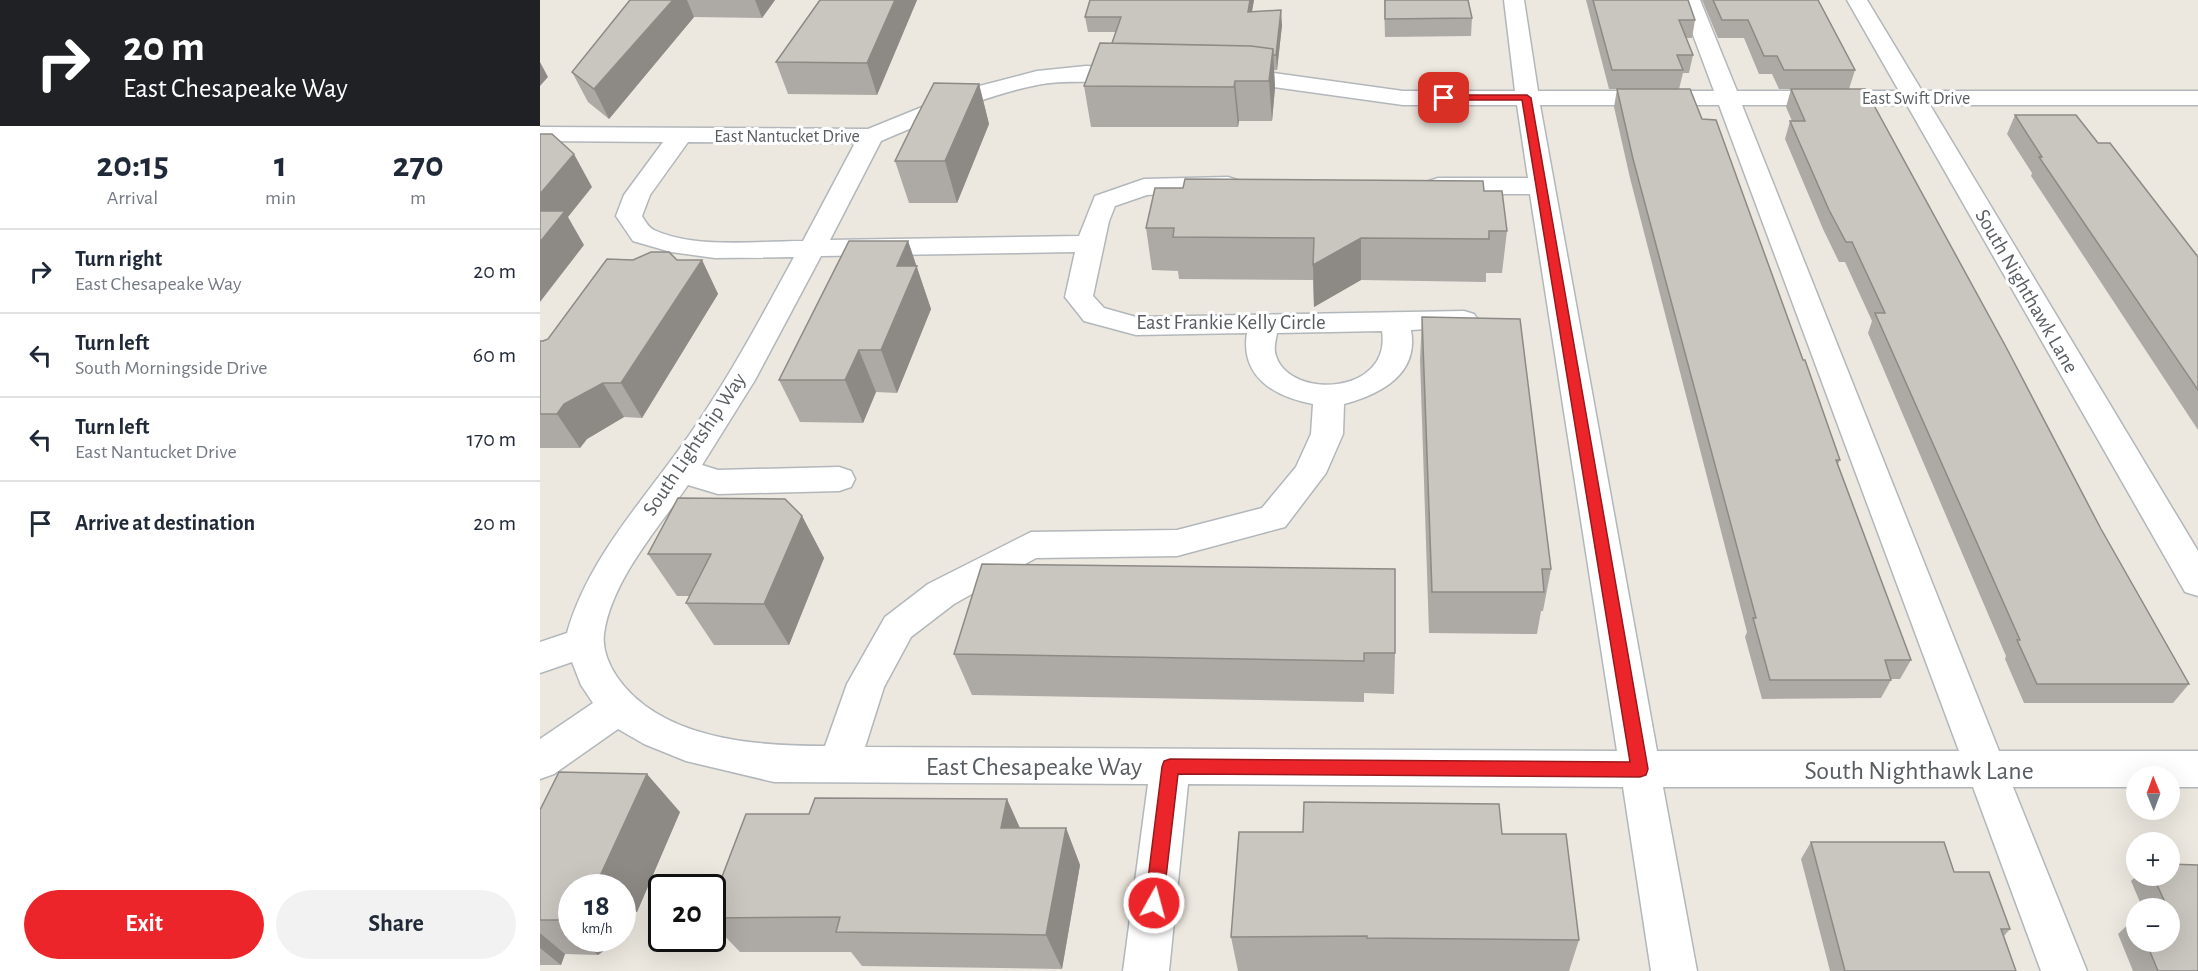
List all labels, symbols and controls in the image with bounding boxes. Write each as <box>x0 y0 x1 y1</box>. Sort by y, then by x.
icon: right <box>24 24 102 102</box>
text: 20 m <box>123 26 205 68</box>
pin <box>1418 72 1469 123</box>
text: East Chesapeake Way <box>123 75 348 102</box>
icon: arrive <box>1427 81 1460 114</box>
street label: East Swift Drive <box>1862 90 1970 108</box>
street label: East Nantucket Drive <box>714 128 860 146</box>
text: 20:15 <box>96 147 169 183</box>
text: 1 <box>274 147 287 183</box>
text: 270 <box>392 147 444 183</box>
text: Arrival <box>107 188 158 208</box>
text: min <box>265 188 296 208</box>
text: m <box>410 188 426 208</box>
street label: South Nighthawk Lane <box>1971 206 2082 377</box>
text: Turn right <box>75 248 162 270</box>
icon: right <box>24 255 57 288</box>
text: 20 m <box>473 260 516 282</box>
text: East Chesapeake Way <box>75 274 241 294</box>
street label: East Frankie Kelly Circle <box>1136 312 1326 333</box>
text: Turn left <box>75 332 149 354</box>
icon: left <box>24 339 57 372</box>
text: 60 m <box>473 344 516 366</box>
text: South Morningside Drive <box>75 358 268 378</box>
street label: South Lightship Way <box>639 369 750 519</box>
text: Turn left <box>75 416 149 438</box>
icon: left <box>24 423 57 456</box>
text: 170 m <box>466 428 516 450</box>
text: East Nantucket Drive <box>75 442 237 462</box>
icon: arrive <box>24 507 57 540</box>
text: Arrive at destination <box>75 512 255 534</box>
text: 20 m <box>473 512 516 534</box>
street label: East Chesapeake Way <box>926 754 1142 780</box>
street label: South Nighthawk Lane <box>1804 758 2034 784</box>
north arrow <box>2126 766 2180 820</box>
map controls <box>2126 766 2180 952</box>
button: + <box>2126 832 2180 886</box>
position arrow <box>1122 871 1186 935</box>
speed limit sign: 20 <box>648 874 726 952</box>
button: Exit <box>24 890 264 959</box>
button: Share <box>276 890 516 959</box>
text: 18 <box>584 891 610 921</box>
button: − <box>2126 898 2180 952</box>
text: km/h <box>582 921 612 936</box>

